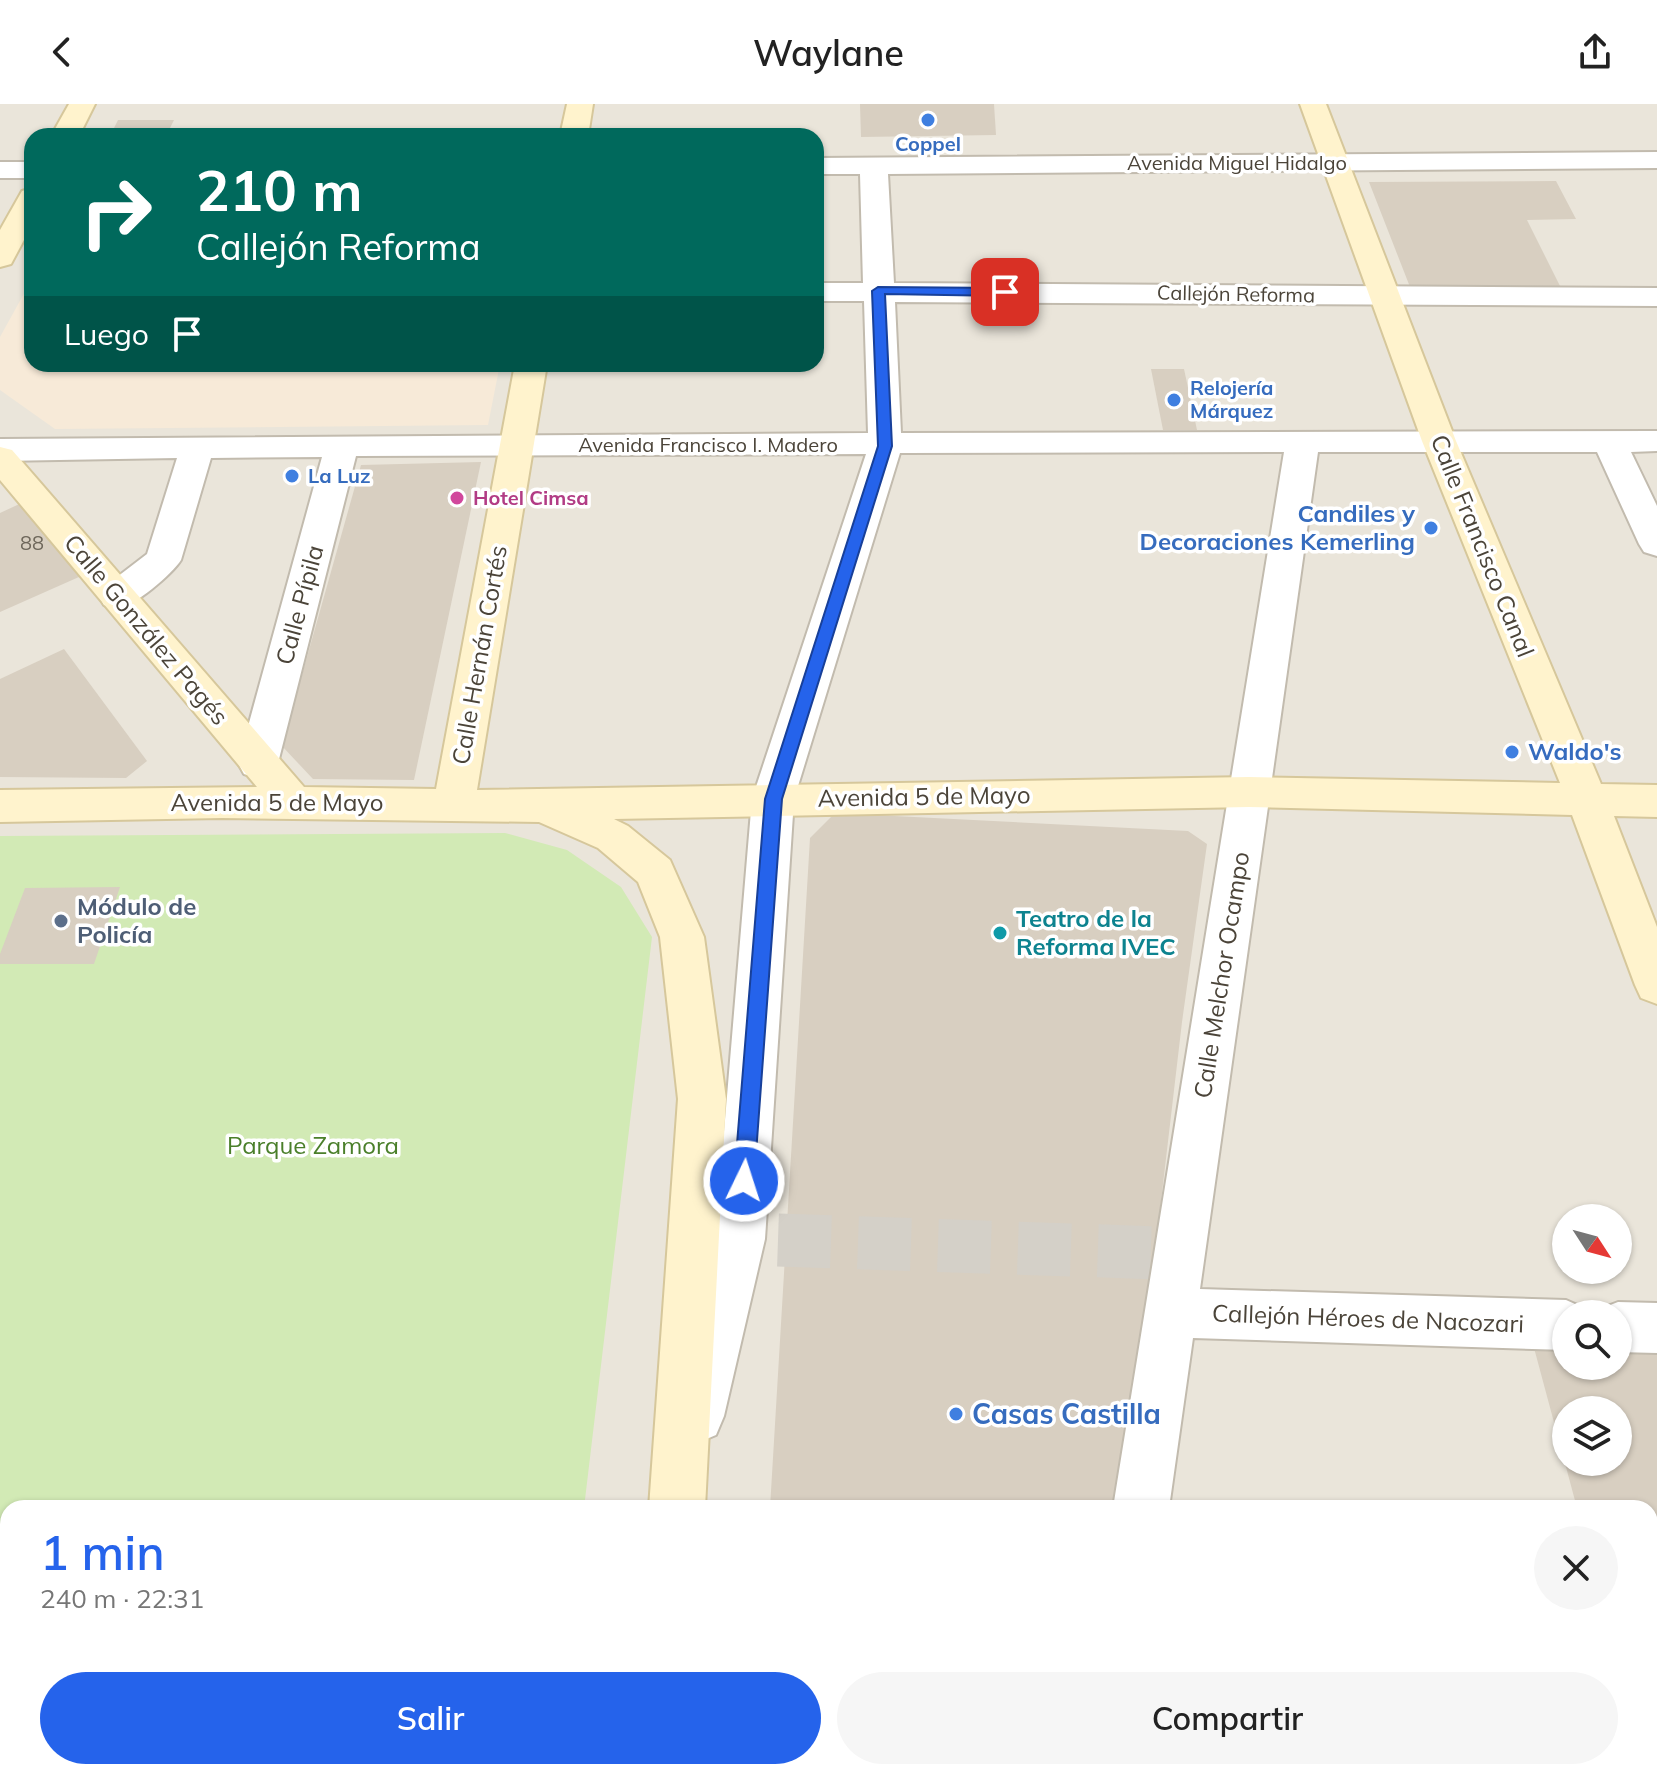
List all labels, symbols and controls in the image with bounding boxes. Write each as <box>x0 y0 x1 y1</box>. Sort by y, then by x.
icon: back <box>40 30 84 74</box>
text: Waylane <box>753 30 904 75</box>
icon: share <box>1573 30 1617 74</box>
marker: Coppel <box>919 111 937 129</box>
place label: Coppel <box>895 131 961 156</box>
street label: Avenida Miguel Hidalgo <box>1127 150 1347 175</box>
text: 210 m <box>196 155 363 225</box>
icon: right <box>64 160 168 264</box>
text: Callejón Reforma <box>196 224 481 269</box>
pin <box>971 258 1039 326</box>
icon: arrive <box>983 270 1027 314</box>
street label: Callejón Reforma <box>1157 280 1315 307</box>
icon: arrive <box>165 312 209 356</box>
text: Luego <box>64 315 149 353</box>
place label: Relojería Márquez <box>1190 375 1273 423</box>
marker: Relojería Márquez <box>1165 391 1183 409</box>
street label: Calle Francisco Canal <box>1425 430 1541 661</box>
street label: Avenida Francisco I. Madero <box>578 432 838 457</box>
place label: La Luz <box>308 463 371 488</box>
marker: La Luz <box>283 467 301 485</box>
place label: Hotel Cimsa <box>473 485 589 510</box>
marker: Hotel Cimsa <box>448 489 466 507</box>
place label: Candiles y Decoraciones Kemerling <box>1140 498 1416 556</box>
marker: Candiles y Decoraciones Kemerling <box>1422 519 1440 537</box>
street label: Calle González Pagés <box>58 528 235 731</box>
house number: 88 <box>20 530 44 555</box>
street label: Calle Pípila <box>269 542 329 668</box>
street label: Calle Hernán Cortés <box>445 543 513 767</box>
place label: Waldo's <box>1528 736 1622 766</box>
marker: Waldo's <box>1503 743 1521 761</box>
street label: Avenida 5 de Mayo <box>817 779 1031 813</box>
street label: Avenida 5 de Mayo <box>171 787 384 817</box>
street label: Calle Melchor Ocampo <box>1187 850 1255 1100</box>
place label: Módulo de Policía <box>77 891 196 949</box>
place label: Teatro de la Reforma IVEC <box>1016 903 1176 961</box>
marker: Módulo de Policía <box>52 912 70 930</box>
marker: Teatro de la Reforma IVEC <box>991 924 1009 942</box>
park label: Parque Zamora <box>227 1130 399 1160</box>
position arrow <box>702 1139 786 1223</box>
north arrow <box>1552 1204 1632 1284</box>
map controls <box>1552 1204 1632 1476</box>
street label: Callejón Héroes de Nacozari <box>1212 1298 1524 1338</box>
button: search <box>1552 1300 1632 1380</box>
place label: Casas Castilla <box>972 1396 1161 1431</box>
button: layers <box>1552 1396 1632 1476</box>
marker: Casas Castilla <box>947 1405 965 1423</box>
text: 1 min <box>40 1522 165 1582</box>
button: close <box>1534 1526 1618 1610</box>
text: 240 m · 22:31 <box>40 1582 204 1615</box>
button: Salir <box>40 1672 821 1764</box>
button: Compartir <box>837 1672 1618 1764</box>

